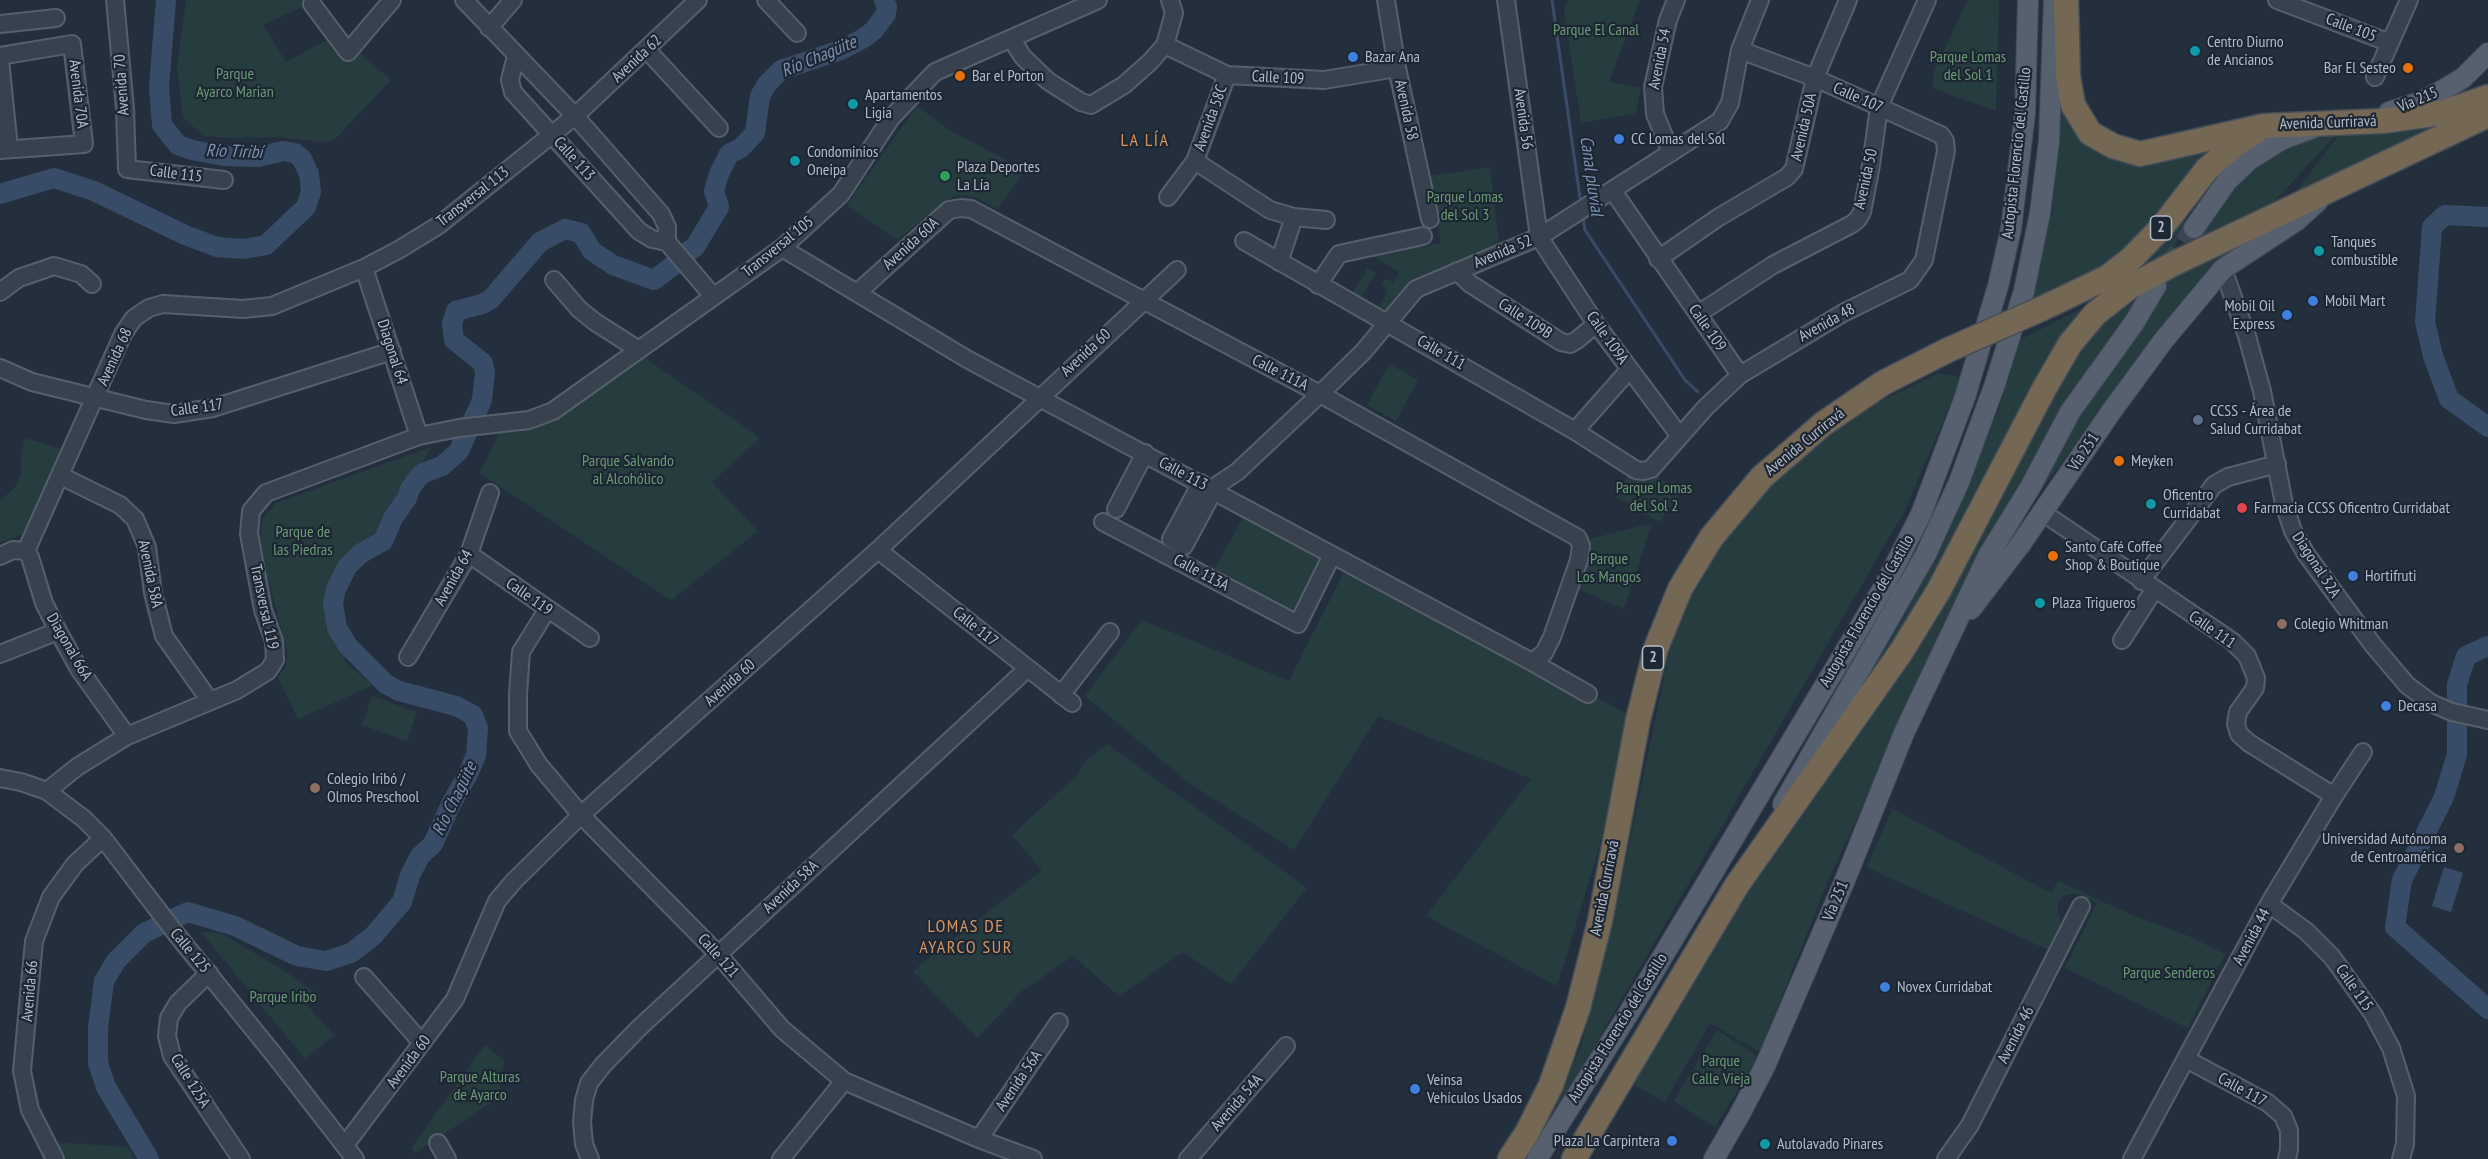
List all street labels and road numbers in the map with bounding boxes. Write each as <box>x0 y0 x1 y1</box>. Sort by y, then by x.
street label: Calle 105 <box>2323 10 2379 46</box>
street label: Avenida 54 <box>1645 27 1675 91</box>
street label: Avenida 62 <box>608 31 666 87</box>
street label: Avenida 70 <box>110 54 134 116</box>
street label: Avenida 70A <box>64 59 92 129</box>
street label: Autopista Florencio del Castillo <box>1998 66 2036 240</box>
street label: Calle 109 <box>1251 67 1305 89</box>
street label: Avenida 58 <box>1390 78 1422 142</box>
street label: Calle 107 <box>1830 79 1886 117</box>
street label: Avenida 58C <box>1190 82 1232 154</box>
street label: Vía 215 <box>2395 83 2441 117</box>
street label: Avenida 56 <box>1509 87 1537 151</box>
street label: Avenida 50A <box>1787 91 1821 163</box>
street label: Avenida Curriravá <box>2279 112 2377 134</box>
street label: Calle 113 <box>549 133 599 185</box>
street label: Avenida 50 <box>1850 147 1882 211</box>
street label: Calle 115 <box>149 161 203 187</box>
street label: Transversal 113 <box>433 163 513 231</box>
street label: Transversal 105 <box>738 212 818 282</box>
street label: Avenida 60A <box>879 214 943 274</box>
road number: 2 <box>2150 216 2172 240</box>
street label: Avenida 52 <box>1471 231 1535 273</box>
street label: Calle 109B <box>1495 295 1555 343</box>
street label: Avenida 48 <box>1795 300 1859 346</box>
street label: Calle 109 <box>1684 301 1730 355</box>
street label: Calle 109A <box>1582 308 1632 368</box>
street label: Diagonal 64 <box>373 317 411 387</box>
street label: Avenida 68 <box>93 325 137 389</box>
street label: Avenida 60 <box>1057 325 1115 381</box>
street label: Calle 111 <box>1413 332 1469 374</box>
street label: Calle 111A <box>1249 351 1311 395</box>
street label: Calle 117 <box>170 395 224 421</box>
street label: Avenida Curriravá <box>1761 404 1849 480</box>
street label: Vía 251 <box>2064 429 2104 475</box>
street label: Calle 113 <box>1155 453 1211 495</box>
street label: Diagonal 32A <box>2288 528 2344 602</box>
street label: Autopista Florencio del Castillo <box>1816 532 1918 690</box>
street label: Avenida 58A <box>133 538 167 610</box>
street label: Avenida 64 <box>431 546 477 610</box>
street label: Calle 113A <box>1170 550 1232 596</box>
street label: Transversal 119 <box>246 563 282 651</box>
street label: Calle 119 <box>502 574 556 620</box>
street label: Calle 117 <box>949 603 1001 651</box>
street label: Calle 111 <box>2185 607 2239 653</box>
street label: Diagonal 66A <box>42 610 96 684</box>
road number: 2 <box>1642 646 1664 670</box>
street label: Avenida 60 <box>701 655 759 711</box>
street label: Avenida Curriravá <box>1586 839 1624 937</box>
street label: Avenida 58A <box>759 856 823 918</box>
street label: Vía 251 <box>1819 878 1853 924</box>
street label: Avenida 44 <box>2229 905 2275 969</box>
street label: Calle 125 <box>166 925 214 977</box>
street label: Calle 121 <box>693 930 743 982</box>
street label: Autopista Florencio del Castillo <box>1564 950 1672 1106</box>
street label: Avenida 66 <box>18 960 42 1022</box>
street label: Calle 115 <box>2331 961 2377 1015</box>
street label: Avenida 46 <box>1993 1003 2039 1067</box>
street label: Avenida 60 <box>383 1032 435 1092</box>
street label: Avenida 56A <box>992 1047 1046 1115</box>
street label: Calle 125A <box>166 1050 214 1112</box>
street label: Calle 117 <box>2214 1069 2270 1111</box>
street label: Avenida 54A <box>1207 1071 1267 1135</box>

